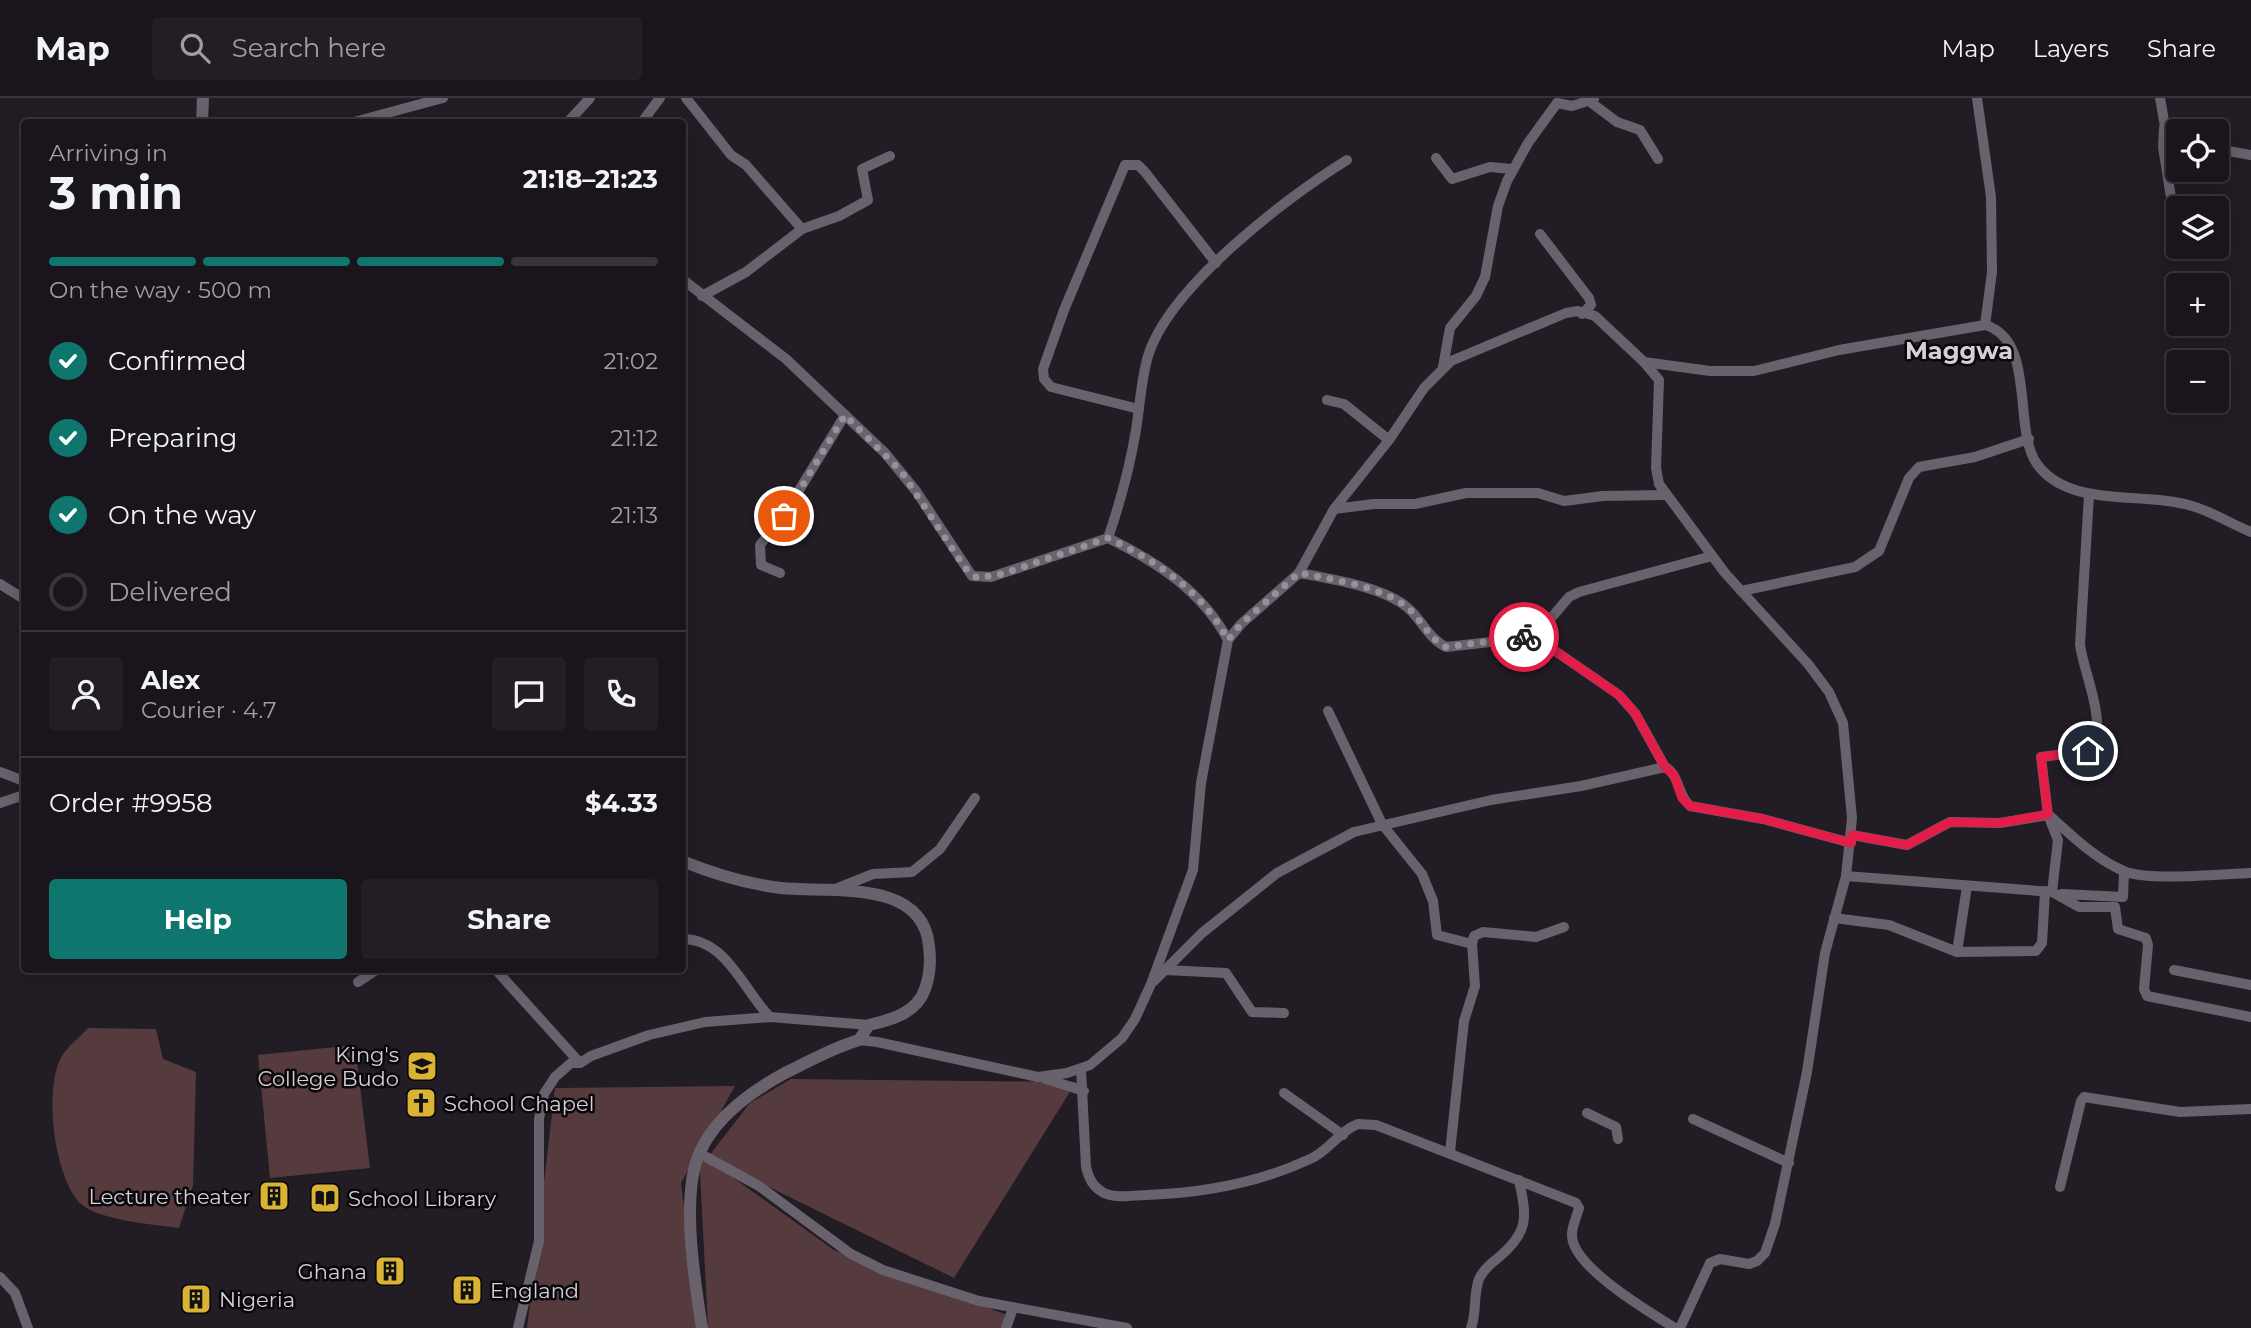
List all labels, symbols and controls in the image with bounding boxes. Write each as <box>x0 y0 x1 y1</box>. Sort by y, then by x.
search box <box>152 17 642 80</box>
text: Map <box>35 28 110 68</box>
icon: search <box>176 29 214 67</box>
text: Search here <box>232 32 386 64</box>
text: Map <box>1941 34 1995 63</box>
text: Layers <box>2033 34 2109 63</box>
text: Share <box>2147 34 2216 63</box>
map controls <box>2166 119 2229 413</box>
button: locate <box>2166 119 2229 182</box>
text: Arriving in <box>49 139 168 167</box>
text: 21:18–21:23 <box>523 163 658 195</box>
text: 3 min <box>49 164 183 221</box>
button: layers <box>2166 196 2229 259</box>
button: + <box>2166 273 2229 336</box>
text: On the way · 500 m <box>49 276 272 304</box>
district label: Maggwa <box>1905 336 2013 365</box>
icon: check <box>49 342 87 380</box>
text: Confirmed <box>108 345 247 377</box>
text: 21:02 <box>603 347 658 375</box>
button: − <box>2166 350 2229 413</box>
icon: check <box>49 419 87 457</box>
text: Preparing <box>108 422 237 454</box>
text: 21:12 <box>610 424 658 452</box>
pin <box>754 486 814 546</box>
icon: check <box>49 496 87 534</box>
icon: bag <box>765 497 803 535</box>
text: On the way <box>108 499 256 531</box>
text: 21:13 <box>610 501 658 529</box>
text: Delivered <box>108 576 232 608</box>
courier <box>1489 602 1559 672</box>
icon: bike <box>1505 618 1543 656</box>
button: person <box>49 657 123 731</box>
button: chat <box>492 657 566 731</box>
button: phone <box>584 657 658 731</box>
text: Alex <box>141 664 200 696</box>
text: Courier · 4.7 <box>141 696 277 724</box>
pin <box>2058 721 2118 781</box>
icon: home <box>2069 732 2107 770</box>
text: Order #9958 <box>49 787 213 819</box>
text: $4.33 <box>585 787 658 819</box>
button: Help <box>49 879 347 959</box>
button: Share <box>361 879 658 959</box>
place label: King's College Budo <box>258 1042 399 1091</box>
school or university icon: King's College Budo <box>405 1049 439 1083</box>
church icon: School Chapel <box>404 1086 438 1120</box>
place label: School Chapel <box>444 1091 594 1116</box>
building icon: Lecture theater <box>257 1179 291 1213</box>
library icon: School Library <box>308 1181 342 1215</box>
place label: Lecture theater <box>88 1184 251 1209</box>
place label: School Library <box>348 1186 497 1211</box>
building icon: Ghana <box>373 1254 407 1288</box>
place label: Ghana <box>298 1259 367 1284</box>
building icon: England <box>450 1273 484 1307</box>
place label: England <box>490 1278 579 1303</box>
building icon: Nigeria <box>179 1282 213 1316</box>
place label: Nigeria <box>219 1287 295 1312</box>

